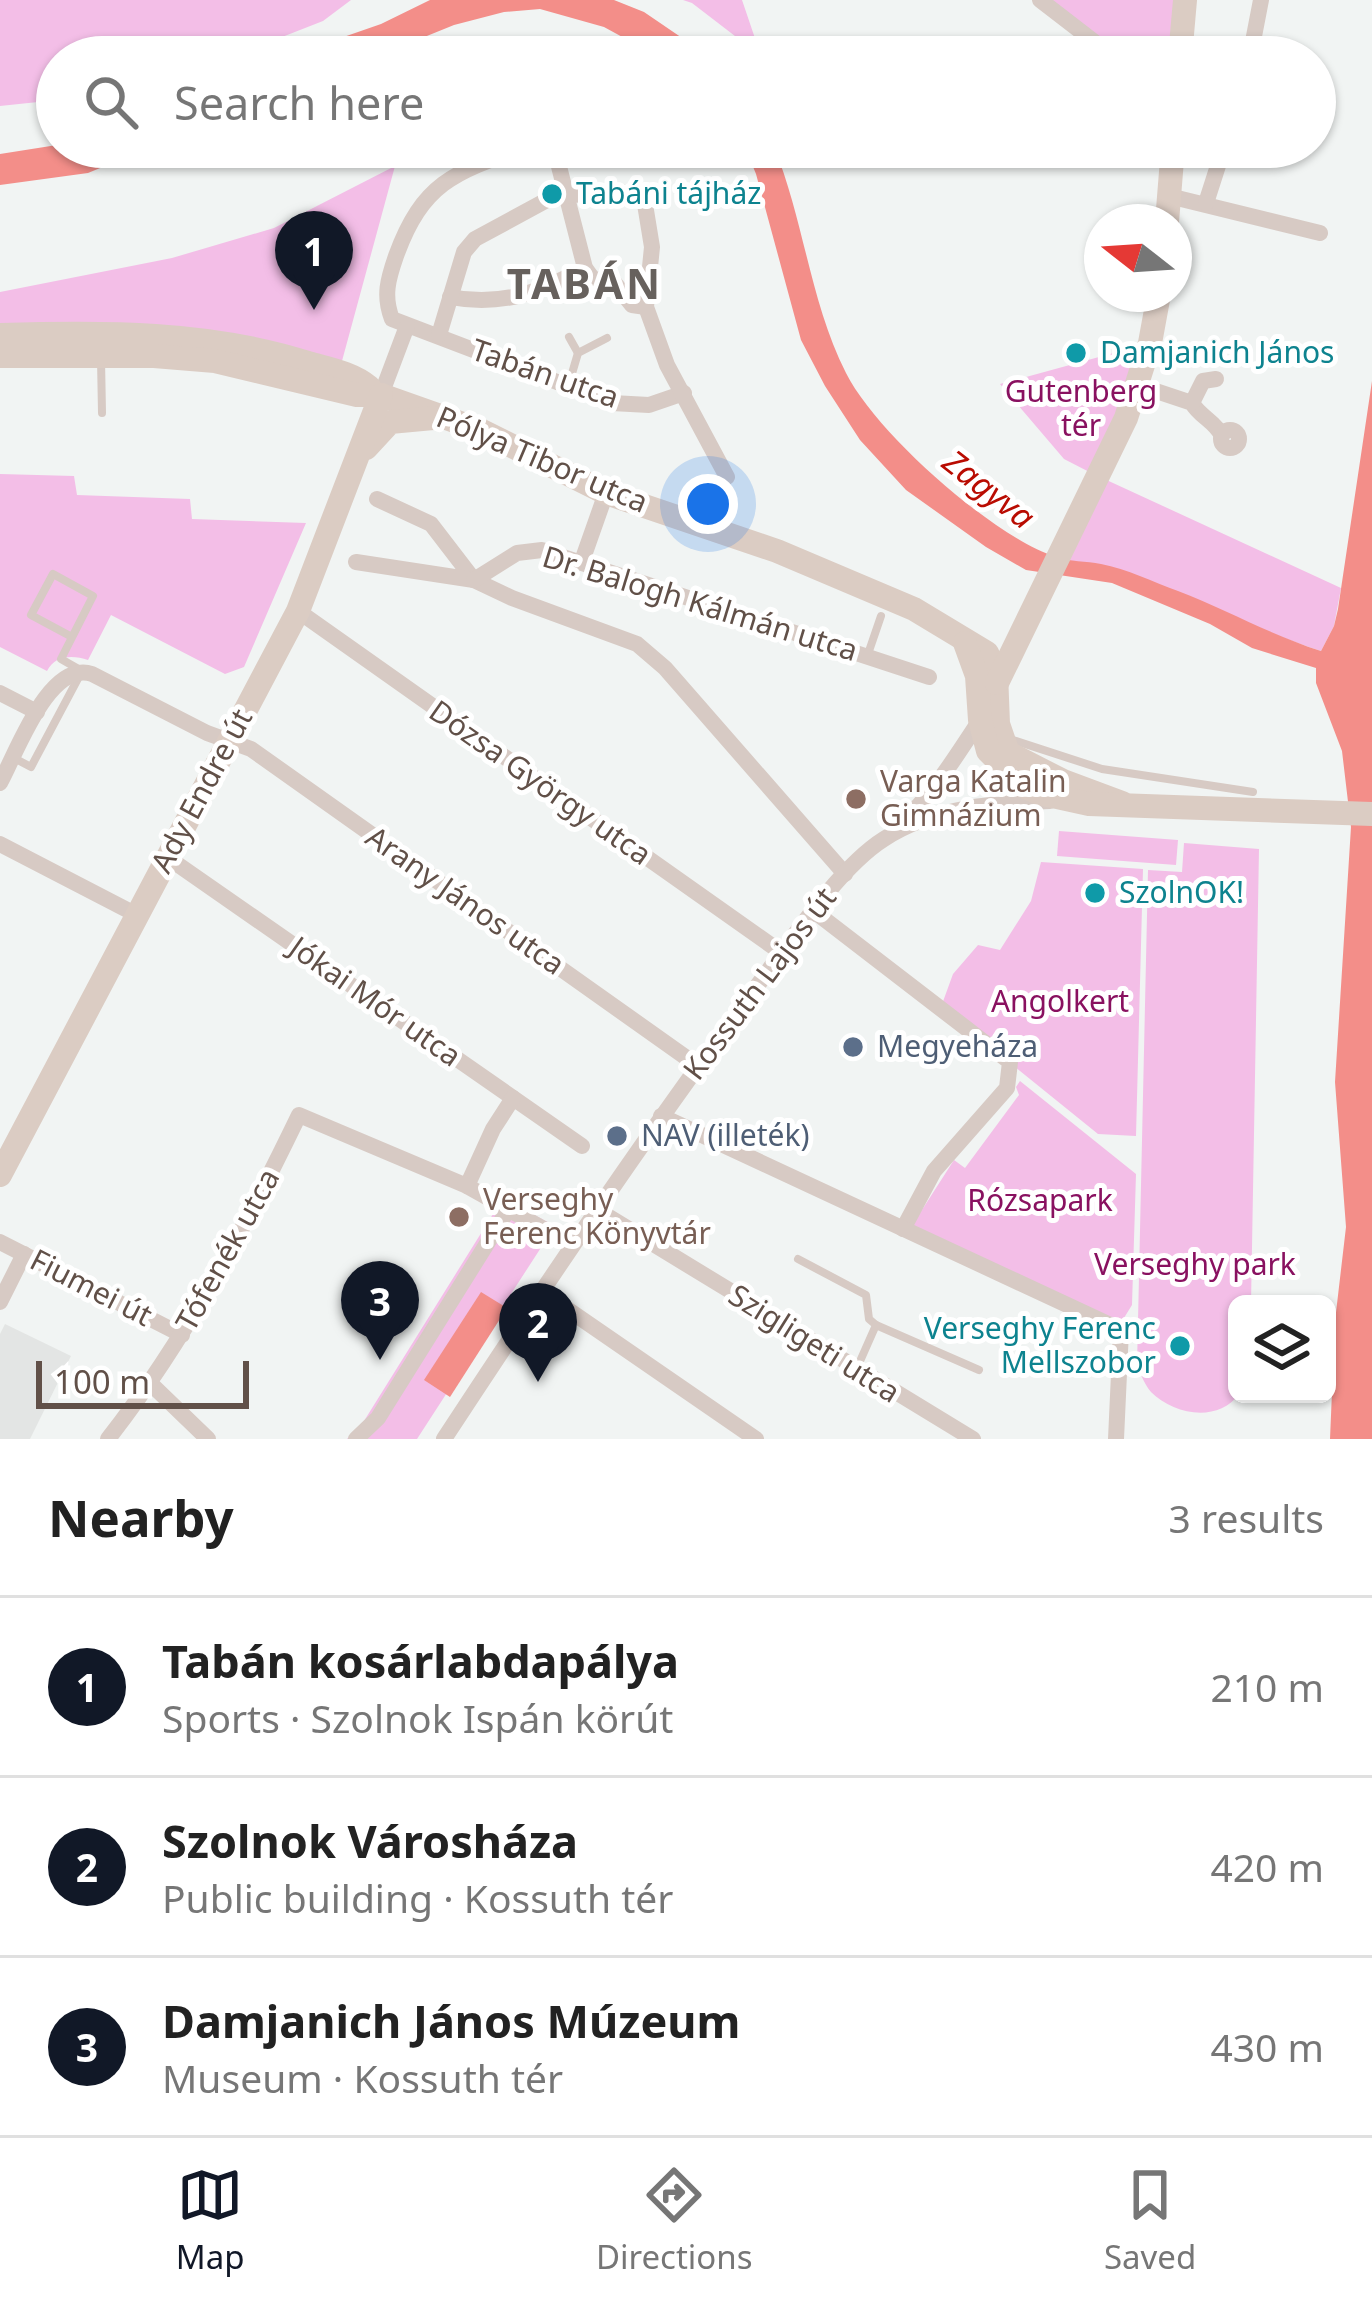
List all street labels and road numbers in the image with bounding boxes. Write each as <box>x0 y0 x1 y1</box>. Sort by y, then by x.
street label: Tabán utca <box>466 328 625 417</box>
street label: Pólya Tibor utca <box>431 396 655 522</box>
street label: Dr. Balogh Kálmán utca <box>538 535 863 670</box>
street label: Dózsa György utca <box>422 690 660 874</box>
street label: Ady Endre út <box>140 701 261 880</box>
street label: Arany János utca <box>358 816 573 984</box>
street label: Kossuth Lajos út <box>673 878 845 1088</box>
street label: Jókai Mór utca <box>279 925 470 1075</box>
street label: Tófenék utca <box>165 1161 288 1338</box>
street label: Fiumei út <box>24 1238 160 1335</box>
street label: Szigligeti utca <box>721 1274 908 1412</box>

